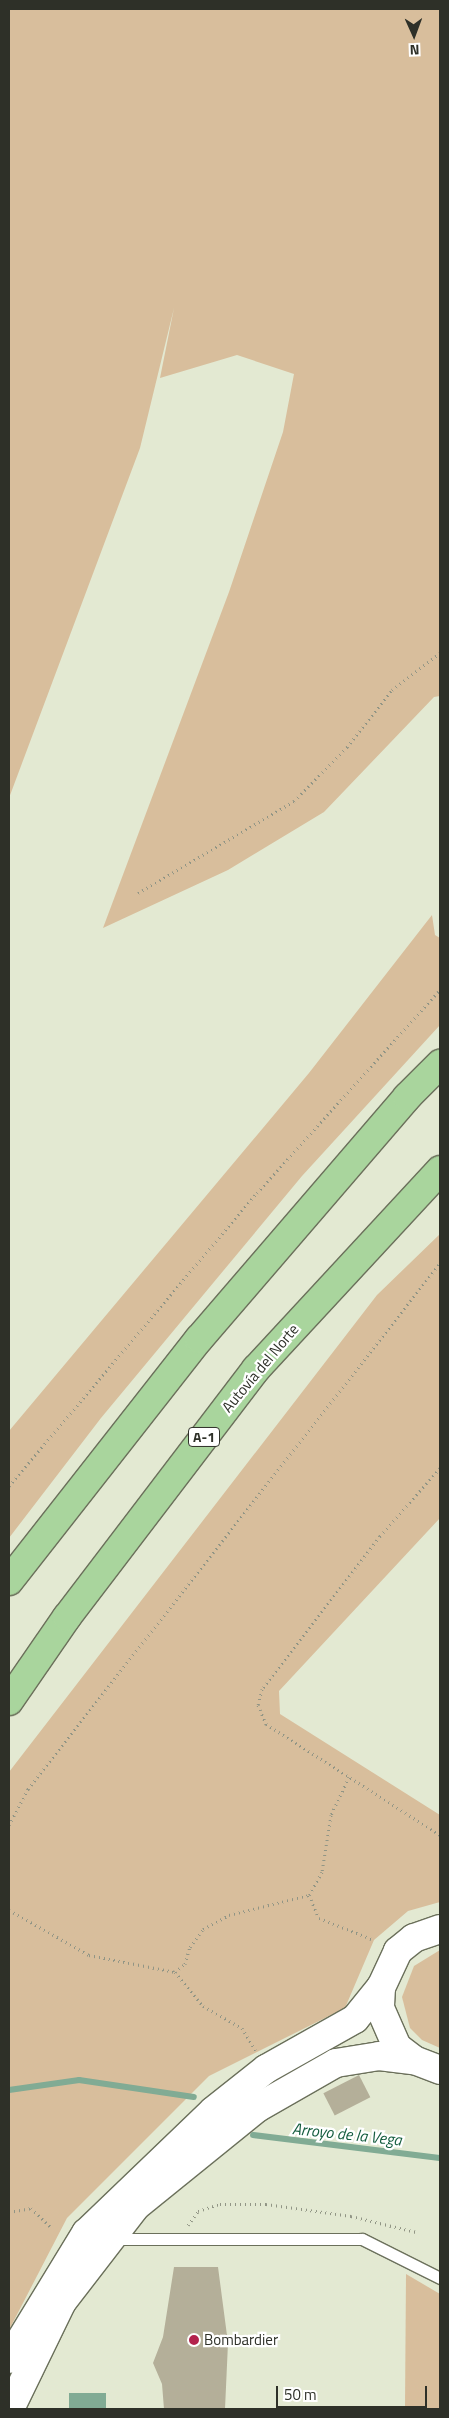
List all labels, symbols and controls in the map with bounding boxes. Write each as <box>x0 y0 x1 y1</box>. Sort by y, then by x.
north arrow <box>389 10 439 60</box>
text: N <box>409 40 420 61</box>
street label: Autovía del Norte <box>218 1320 302 1416</box>
road number: A-1 <box>188 1425 220 1448</box>
water label: Arroyo de la Vega <box>291 2119 403 2149</box>
place label: Bombardier <box>204 2331 278 2349</box>
marker: Bombardier <box>188 2334 200 2346</box>
scale bar <box>279 2376 430 2408</box>
text: 50 m <box>284 2383 317 2406</box>

